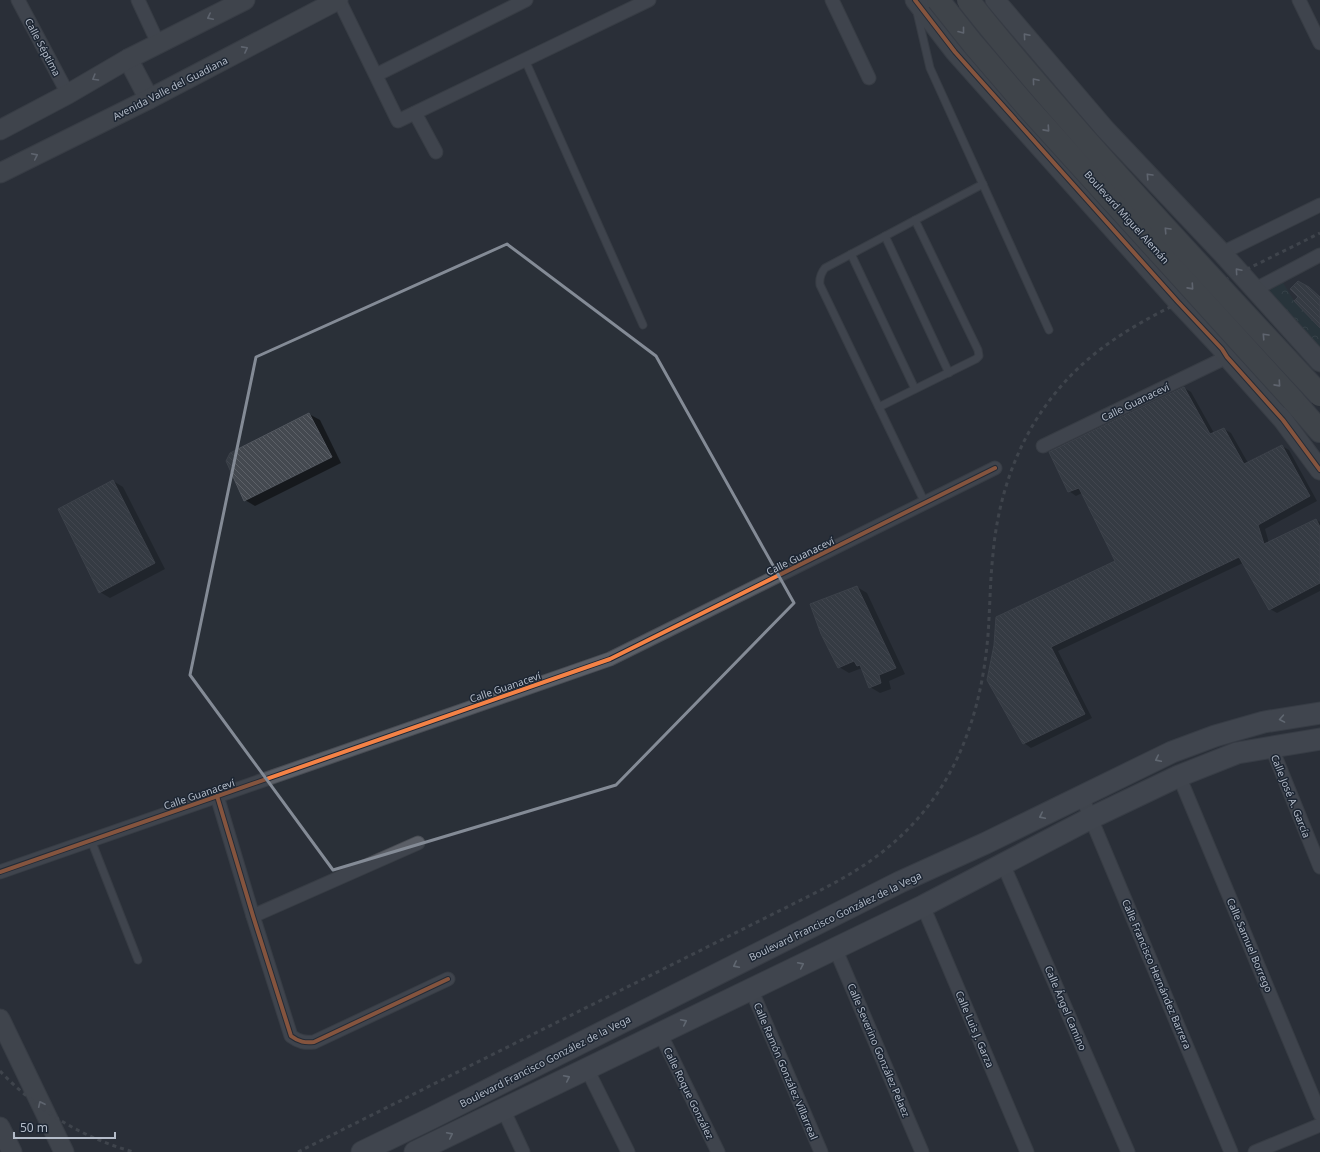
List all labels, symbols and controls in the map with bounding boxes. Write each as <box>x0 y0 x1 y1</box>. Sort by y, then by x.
one-way arrow <box>206 13 214 20</box>
street label: Calle Séptima <box>22 16 64 78</box>
one-way arrow <box>958 26 965 33</box>
one-way arrow <box>1024 34 1031 41</box>
one-way arrow <box>241 46 248 54</box>
street label: Avenida Valle del Guadiana <box>110 53 230 123</box>
one-way arrow <box>92 74 99 81</box>
one-way arrow <box>1032 78 1039 85</box>
one-way arrow <box>1043 124 1050 132</box>
one-way arrow <box>31 153 38 161</box>
street label: Boulevard Miguel Alemán <box>1081 167 1173 267</box>
one-way arrow <box>1146 173 1154 181</box>
one-way arrow <box>1165 227 1172 235</box>
one-way arrow <box>1235 268 1242 275</box>
one-way arrow <box>1186 282 1194 290</box>
one-way arrow <box>1262 333 1270 341</box>
street label: Calle Guanaceví <box>1099 379 1172 425</box>
one-way arrow <box>1274 379 1281 386</box>
street label: Calle Guanaceví <box>764 533 837 579</box>
street label: Calle Guanaceví <box>468 668 543 706</box>
one-way arrow <box>1278 714 1285 723</box>
street label: Calle José A. García <box>1268 752 1314 840</box>
one-way arrow <box>1155 754 1163 762</box>
street label: Calle Guanaceví <box>162 775 237 813</box>
one-way arrow <box>1038 811 1046 819</box>
street label: Boulevard Francisco González de la Vega <box>746 868 924 964</box>
street label: Calle Samuel Borrego <box>1224 896 1276 994</box>
street label: Calle Francisco Hernández Barrera <box>1119 897 1195 1051</box>
one-way arrow <box>733 960 740 968</box>
one-way arrow <box>797 962 804 970</box>
street label: Calle Ángel Camino <box>1042 963 1090 1053</box>
street label: Calle Severino González Pelaez <box>844 981 914 1119</box>
street label: Calle Luis J. Garza <box>953 988 997 1070</box>
street label: Calle Ramón González Villarreal <box>751 1000 821 1142</box>
street label: Boulevard Francisco González de la Vega <box>457 1012 633 1110</box>
one-way arrow <box>680 1019 688 1027</box>
street label: Calle Roque González <box>661 1045 718 1142</box>
one-way arrow <box>563 1075 570 1083</box>
one-way arrow <box>38 1101 46 1108</box>
scale bar <box>14 1114 115 1140</box>
text: 50 m <box>20 1119 48 1136</box>
one-way arrow <box>446 1132 453 1140</box>

